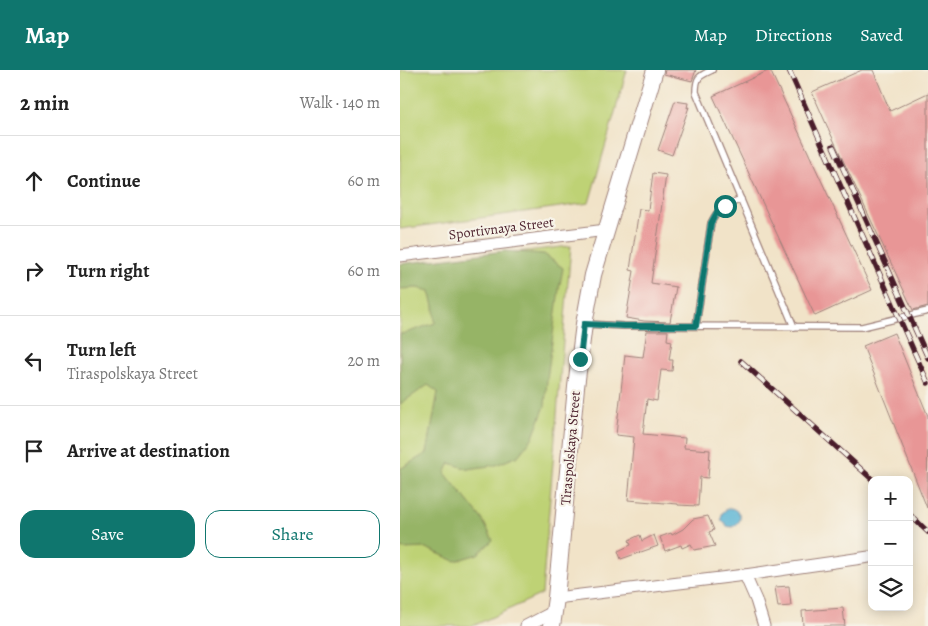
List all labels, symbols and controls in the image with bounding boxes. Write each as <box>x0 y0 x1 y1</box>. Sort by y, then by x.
text: Map <box>25 19 69 51</box>
text: Map <box>694 23 727 47</box>
text: Directions <box>755 23 832 47</box>
text: Saved <box>860 23 903 47</box>
text: 2 min <box>20 89 69 117</box>
text: Walk · 140 m <box>300 92 380 114</box>
icon: ahead <box>20 167 48 195</box>
text: Continue <box>67 168 141 194</box>
text: 60 m <box>348 170 380 192</box>
route start <box>714 195 737 218</box>
street label: Sportivnaya Street <box>447 213 555 244</box>
icon: right <box>20 257 48 285</box>
text: Turn right <box>67 258 149 284</box>
text: 60 m <box>348 260 380 282</box>
text: Turn left <box>67 337 136 363</box>
icon: left <box>20 347 48 375</box>
route end <box>569 348 592 371</box>
text: 20 m <box>347 350 380 372</box>
text: Tiraspolskaya Street <box>67 363 198 385</box>
street label: Tiraspolskaya Street <box>556 390 585 506</box>
icon: arrive <box>20 437 48 465</box>
text: Arrive at destination <box>67 438 230 464</box>
map controls <box>868 476 913 611</box>
button: + <box>868 476 913 521</box>
button: Save <box>20 510 195 558</box>
button: Share <box>205 510 380 558</box>
button: − <box>868 521 913 566</box>
button: layers <box>868 566 913 611</box>

